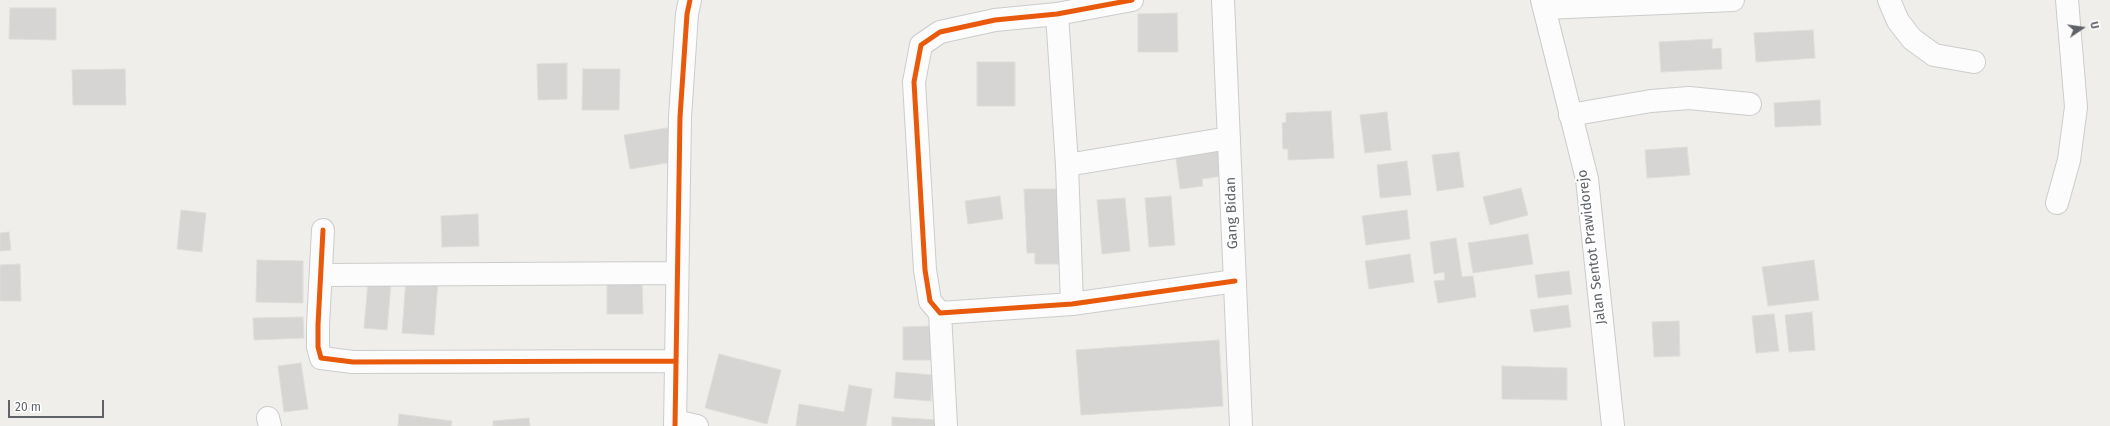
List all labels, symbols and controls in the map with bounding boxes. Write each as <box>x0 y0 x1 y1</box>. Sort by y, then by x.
north arrow <box>2062 8 2102 48</box>
text: U <box>2087 20 2101 30</box>
street label: Jalan Sentot Prawidorejo <box>1574 169 1610 325</box>
street label: Gang Bidan <box>1222 177 1242 249</box>
scale bar <box>10 392 106 418</box>
text: 20 m <box>15 400 41 414</box>

